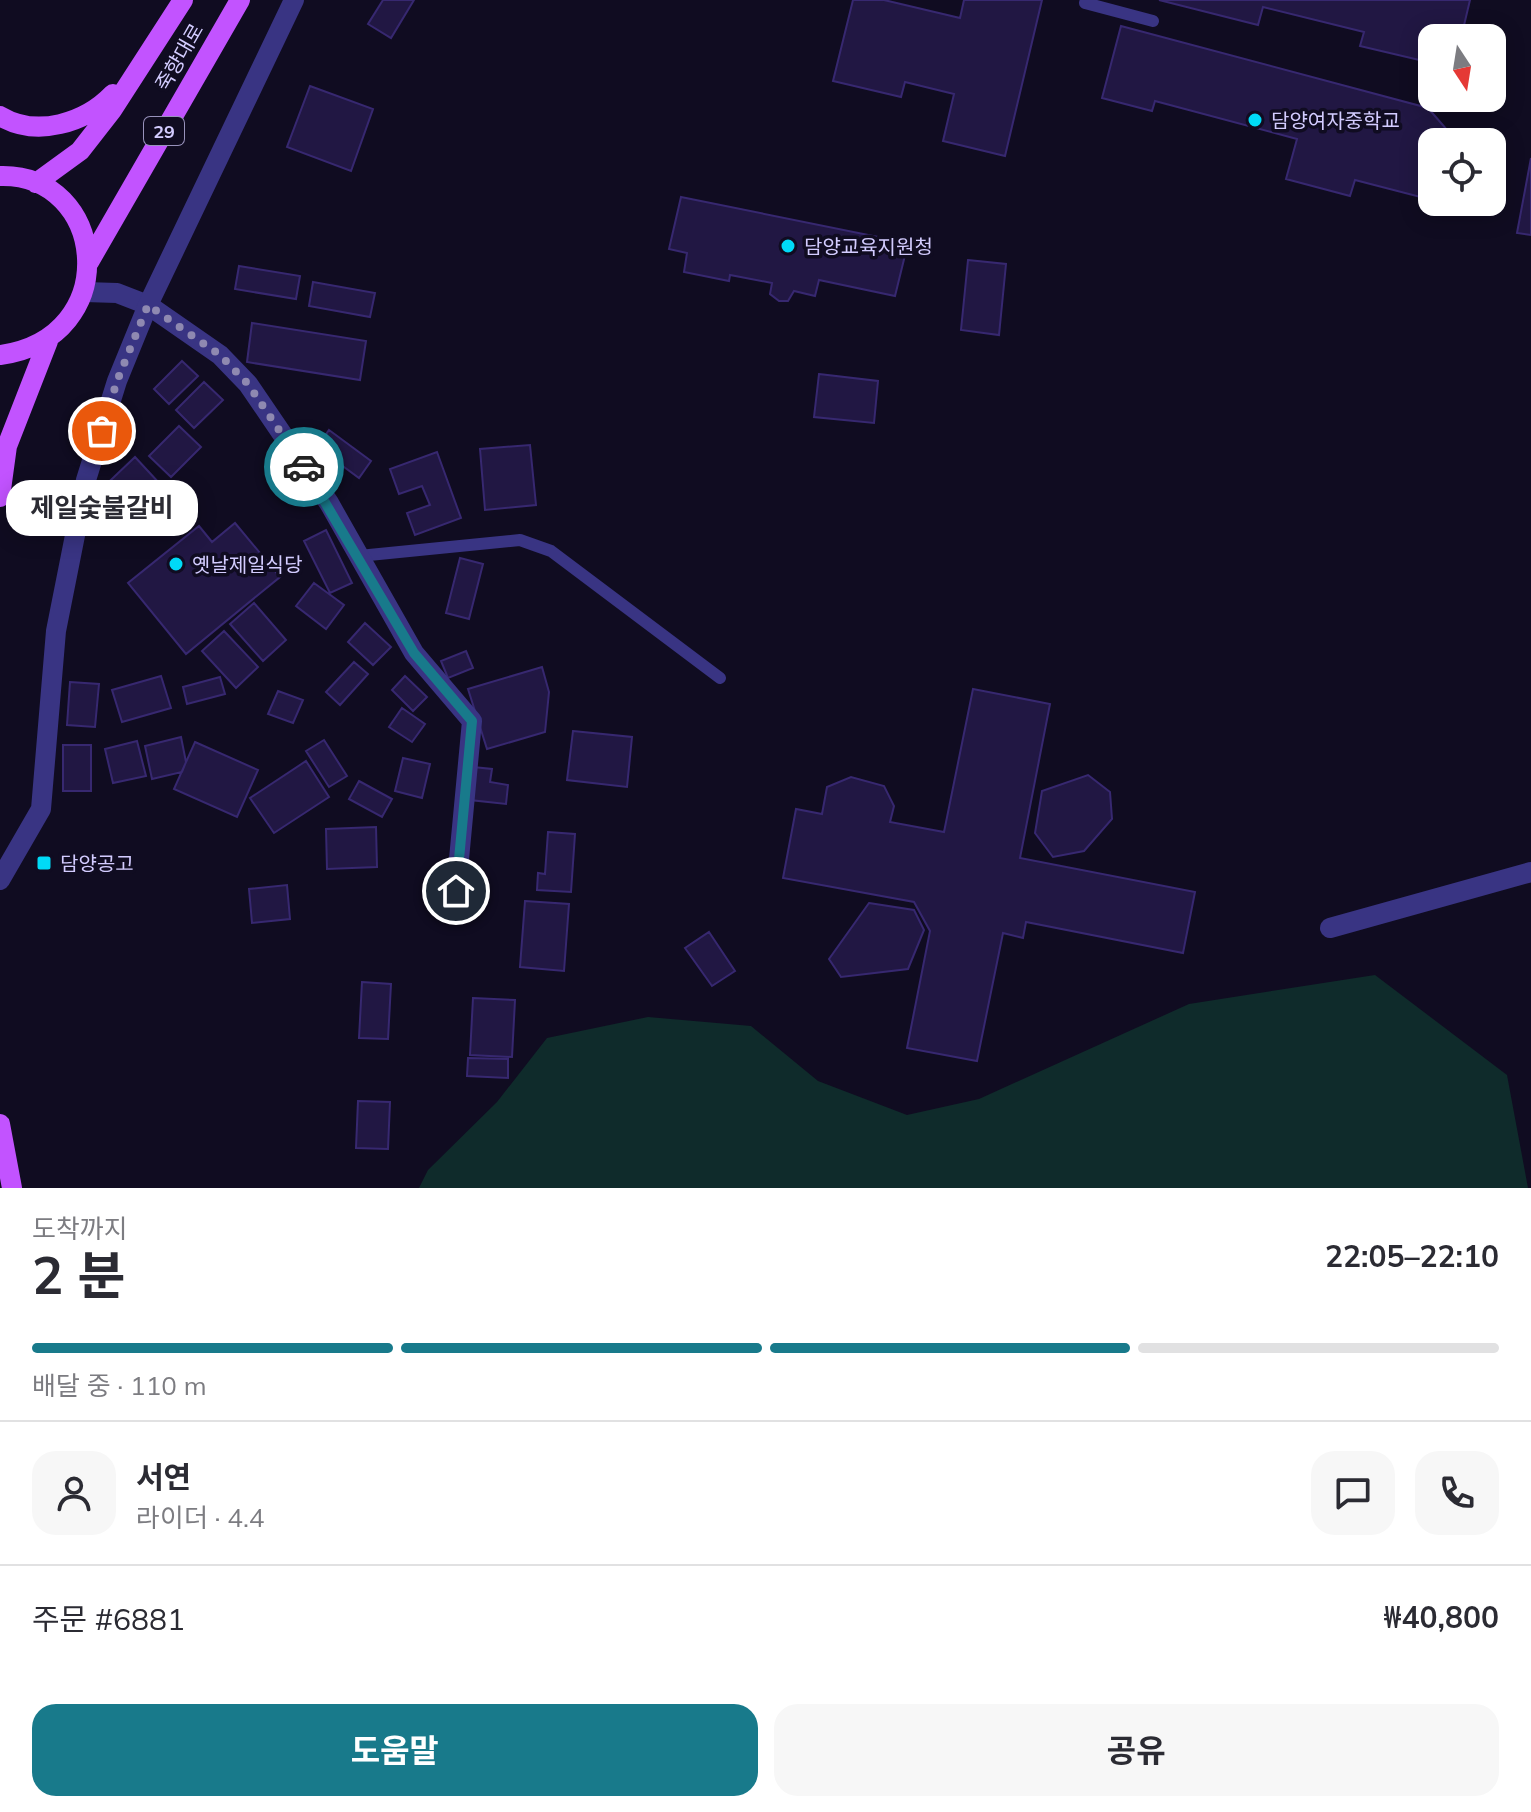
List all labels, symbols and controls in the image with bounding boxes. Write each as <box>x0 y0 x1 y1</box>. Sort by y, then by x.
street label: 죽향대로 <box>150 19 208 95</box>
north arrow <box>1418 24 1506 112</box>
map controls <box>1418 24 1506 216</box>
place label: 담양여자중학교 <box>1271 108 1400 133</box>
marker: 담양여자중학교 <box>1246 111 1264 129</box>
road number: 29 <box>144 117 184 145</box>
button: locate <box>1418 128 1506 216</box>
place label: 담양교육지원청 <box>804 234 933 259</box>
marker: 담양교육지원청 <box>779 237 797 255</box>
pin <box>68 397 136 465</box>
icon: bag <box>80 409 124 453</box>
courier <box>264 427 344 507</box>
icon: car <box>282 445 326 489</box>
callout: 제일숯불갈비 <box>6 479 198 535</box>
text: 제일숯불갈비 <box>30 491 174 524</box>
place label: 옛날제일식당 <box>192 552 302 577</box>
marker: 옛날제일식당 <box>167 555 185 573</box>
place label: 담양공고 <box>60 851 134 876</box>
marker: 담양공고 <box>35 854 53 872</box>
pin <box>422 857 490 925</box>
icon: home <box>434 869 478 913</box>
text: 도착까지 <box>32 1212 128 1245</box>
text: 22:05–22:10 <box>1325 1237 1499 1275</box>
text: 2 분 <box>32 1242 125 1307</box>
text: 배달 중 · 110 m <box>32 1369 207 1402</box>
button: person <box>32 1451 116 1535</box>
button: chat <box>1311 1451 1395 1535</box>
button: phone <box>1415 1451 1499 1535</box>
text: 서연 <box>136 1458 191 1496</box>
text: 라이더 · 4.4 <box>136 1501 264 1534</box>
text: ₩40,800 <box>1384 1598 1499 1636</box>
text: 주문 #6881 <box>32 1600 185 1638</box>
button: 도움말 <box>32 1704 758 1796</box>
button: 공유 <box>774 1704 1499 1796</box>

